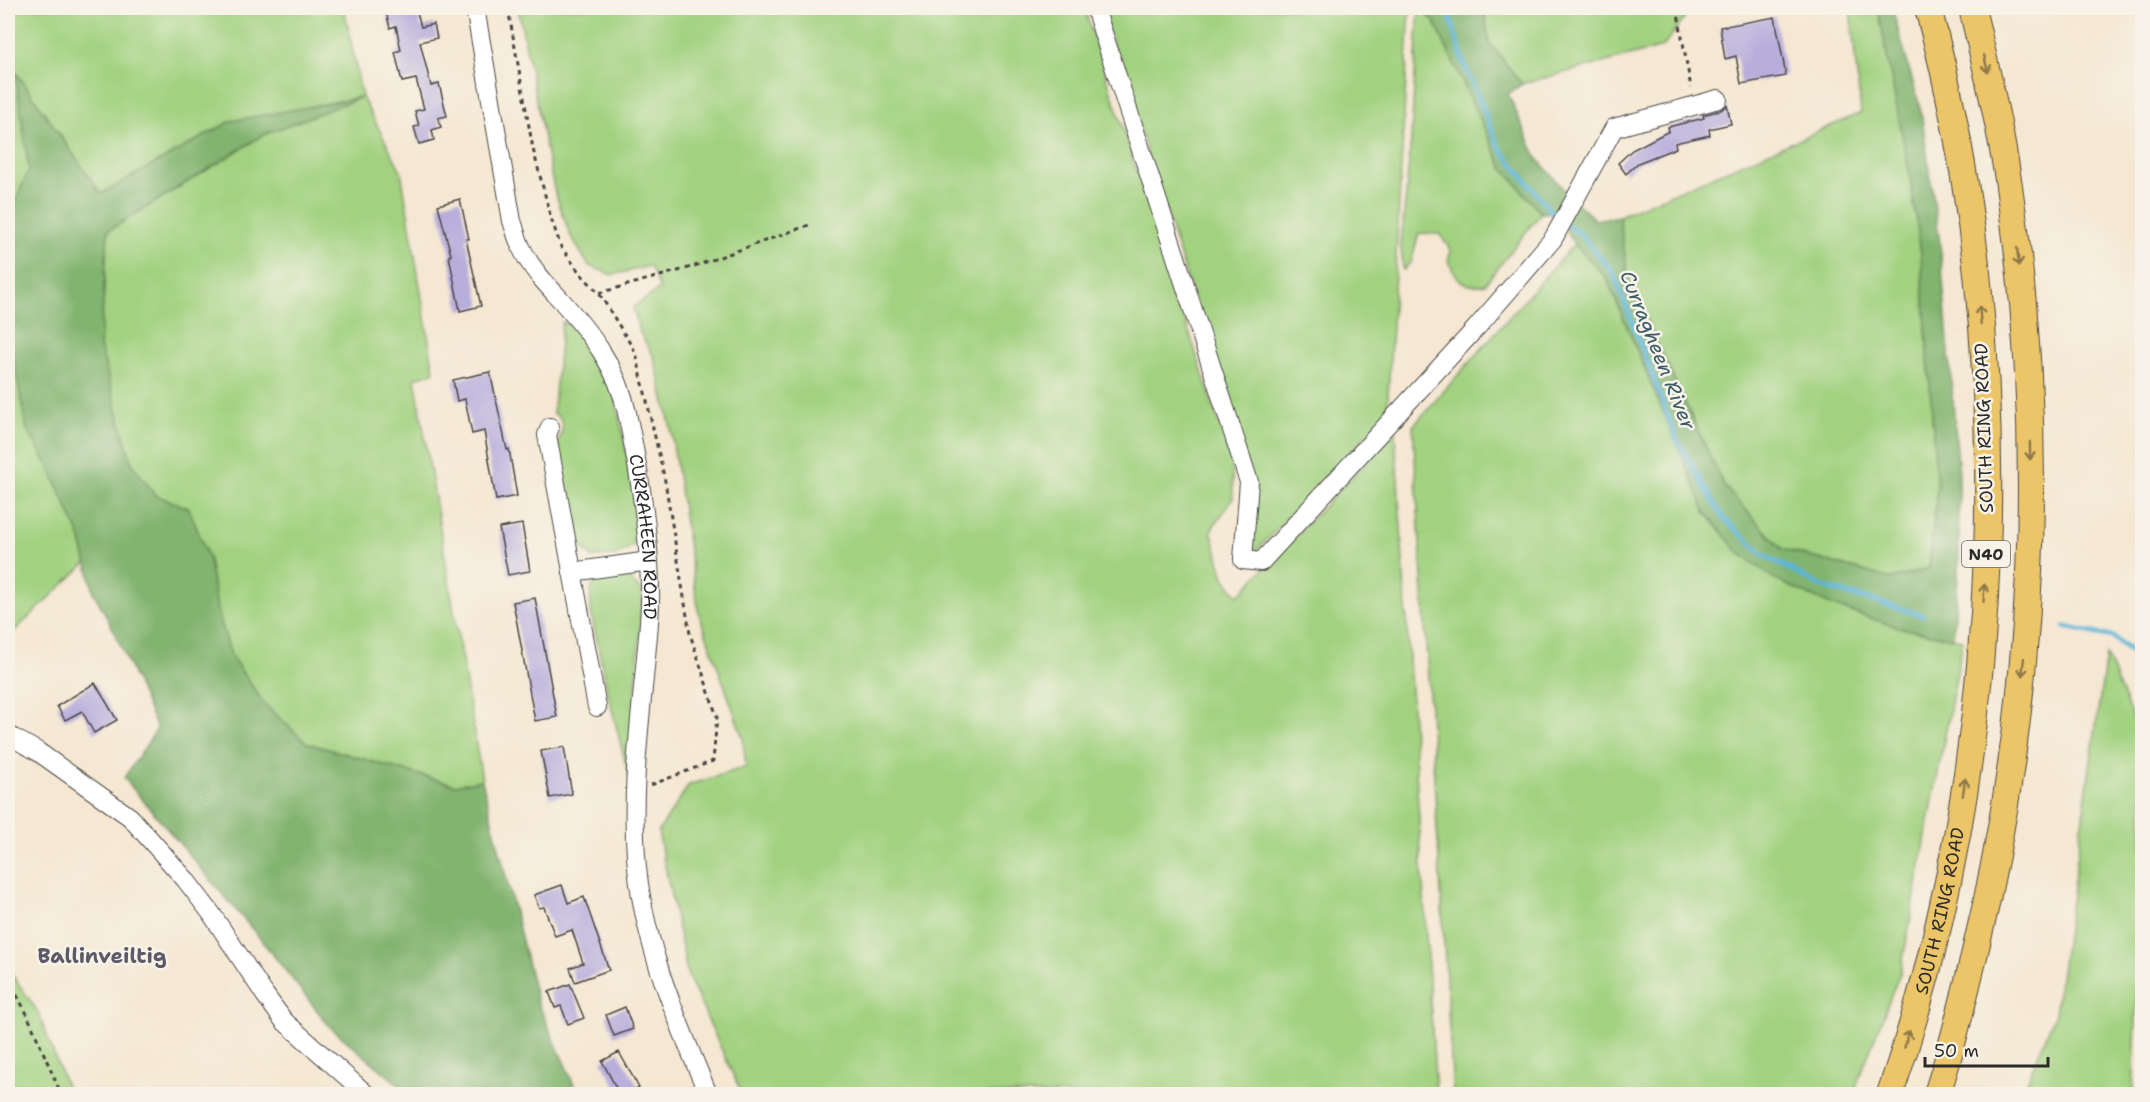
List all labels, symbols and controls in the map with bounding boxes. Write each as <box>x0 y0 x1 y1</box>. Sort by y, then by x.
one-way arrow <box>1980 55 1992 74</box>
one-way arrow <box>2013 246 2024 266</box>
water label: Curragheen River <box>1614 266 1702 434</box>
one-way arrow <box>1974 305 1985 325</box>
street label: SOUTH RING ROAD <box>1969 342 1999 513</box>
one-way arrow <box>2024 441 2036 461</box>
street label: CURRAHEEN ROAD <box>623 452 662 620</box>
road number: N40 <box>1962 541 2010 567</box>
one-way arrow <box>1979 584 1990 604</box>
one-way arrow <box>2017 656 2028 676</box>
one-way arrow <box>1959 778 1970 798</box>
street label: SOUTH RING ROAD <box>1909 826 1970 997</box>
district label: Ballinveiltig <box>37 942 167 970</box>
one-way arrow <box>1902 1030 1913 1049</box>
scale bar <box>1925 1030 2048 1068</box>
text: 50 m <box>1934 1039 1979 1063</box>

